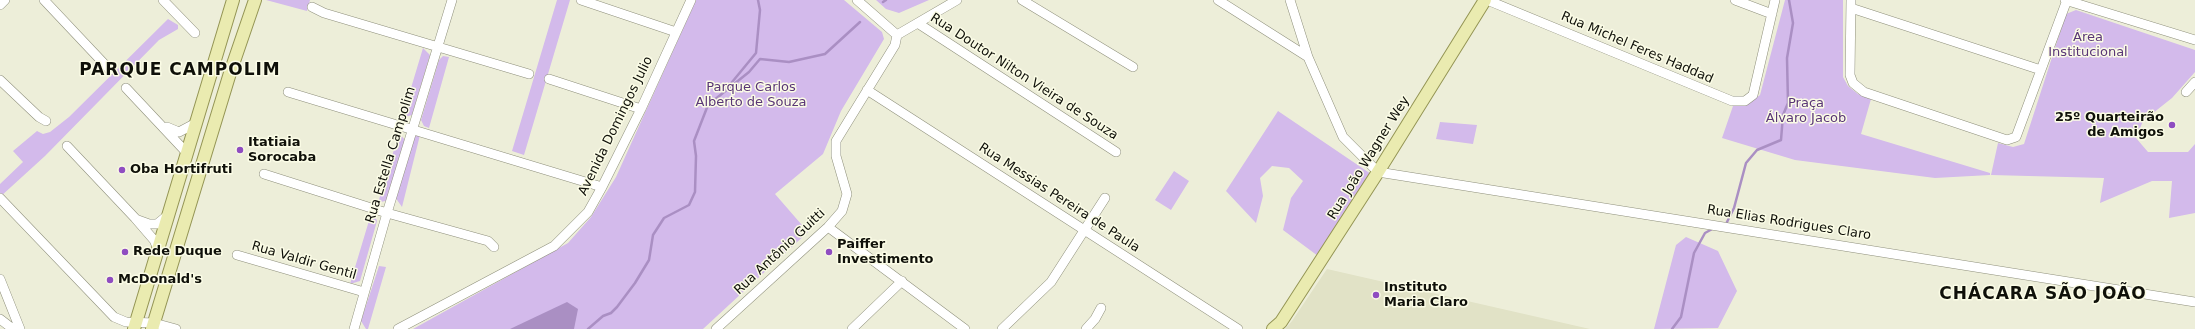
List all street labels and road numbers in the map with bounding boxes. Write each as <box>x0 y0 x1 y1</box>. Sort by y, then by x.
street label: Rua Michel Feres Haddad <box>1559 9 1715 87</box>
street label: Rua Doutor Nilton Vieira de Souza <box>927 10 1121 144</box>
street label: Avenida Domingos Julio <box>575 54 657 198</box>
street label: Rua Estella Campolim <box>363 85 419 225</box>
street label: Rua João Wagner Wey <box>1325 94 1413 222</box>
street label: Rua Messias Pereira de Paula <box>976 140 1142 256</box>
street label: Rua Elias Rodrigues Claro <box>1706 202 1872 244</box>
street label: Rua Antônio Guitti <box>731 206 829 298</box>
street label: Rua Valdir Gentil <box>250 239 358 283</box>

